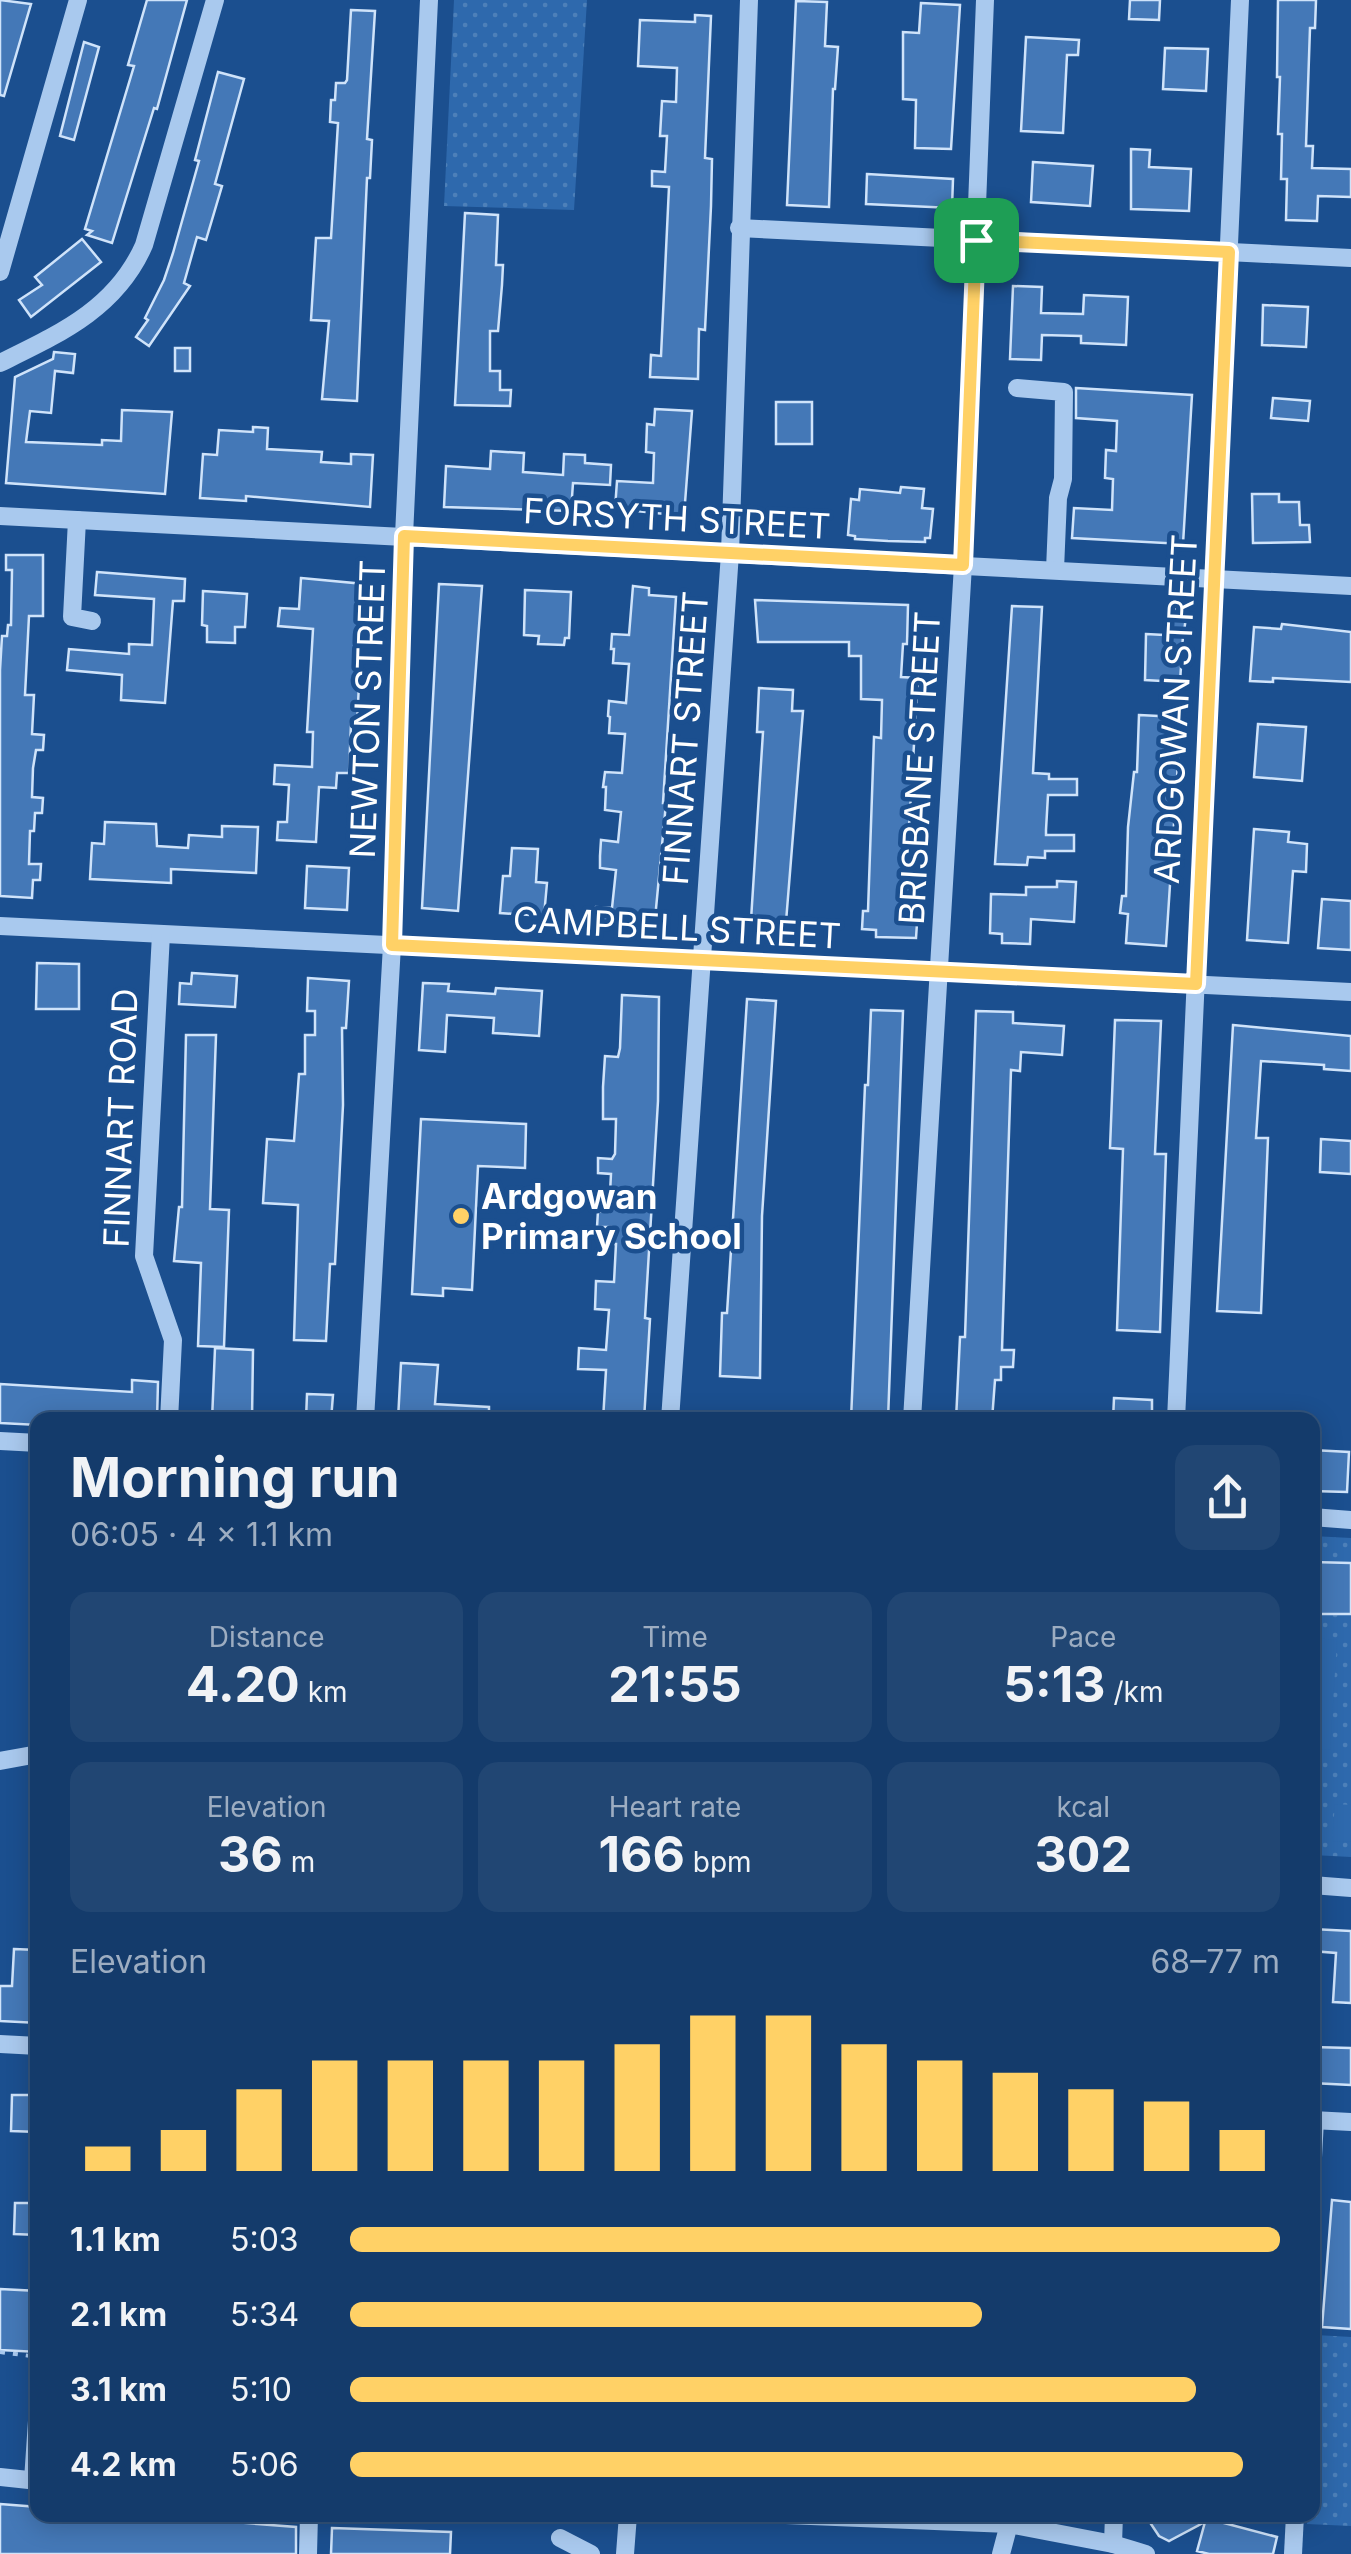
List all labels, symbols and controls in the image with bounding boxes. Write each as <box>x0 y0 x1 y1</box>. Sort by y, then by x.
pin <box>934 198 1019 283</box>
icon: arrive <box>949 213 1004 268</box>
street label: FORSYTH STREET <box>522 489 832 547</box>
street label: ARDGOWAN STREET <box>1145 533 1205 885</box>
street label: NEWTON STREET <box>341 559 393 859</box>
street label: FINNART STREET <box>654 590 716 886</box>
street label: BRISBANE STREET <box>890 610 948 926</box>
street label: CAMPBELL STREET <box>512 897 842 957</box>
street label: FINNART ROAD <box>94 988 146 1248</box>
place label: Ardgowan Primary School <box>481 1175 742 1257</box>
marker: Ardgowan Primary School <box>450 1205 472 1227</box>
text: Morning run <box>70 1444 400 1510</box>
button: share <box>1175 1445 1280 1550</box>
text: 06:05 · 4 × 1.1 km <box>70 1515 333 1554</box>
text: Distance <box>209 1620 324 1654</box>
text: Time <box>642 1620 708 1654</box>
text: Pace <box>1050 1620 1116 1654</box>
text: 4.20 <box>186 1654 300 1714</box>
text: 21:55 <box>608 1654 742 1714</box>
text: 5:13 <box>1003 1654 1106 1714</box>
text: km <box>300 1675 348 1709</box>
text: /km <box>1106 1675 1164 1709</box>
text: Elevation <box>207 1790 327 1824</box>
text: Heart rate <box>609 1790 741 1824</box>
text: kcal <box>1057 1790 1110 1824</box>
text: 36 <box>218 1824 283 1884</box>
text: 166 <box>598 1824 685 1884</box>
text: 302 <box>1035 1824 1132 1884</box>
text: m <box>283 1845 315 1879</box>
text: bpm <box>685 1845 752 1879</box>
text: Elevation <box>70 1942 207 1981</box>
text: 68–77 m <box>1150 1942 1280 1981</box>
text: 1.1 km <box>70 2220 161 2259</box>
text: 5:03 <box>230 2220 299 2259</box>
text: 2.1 km <box>70 2295 167 2334</box>
text: 5:34 <box>230 2295 299 2334</box>
text: 3.1 km <box>70 2370 167 2409</box>
text: 5:10 <box>230 2370 292 2409</box>
text: 4.2 km <box>70 2445 177 2484</box>
text: 5:06 <box>230 2445 299 2484</box>

